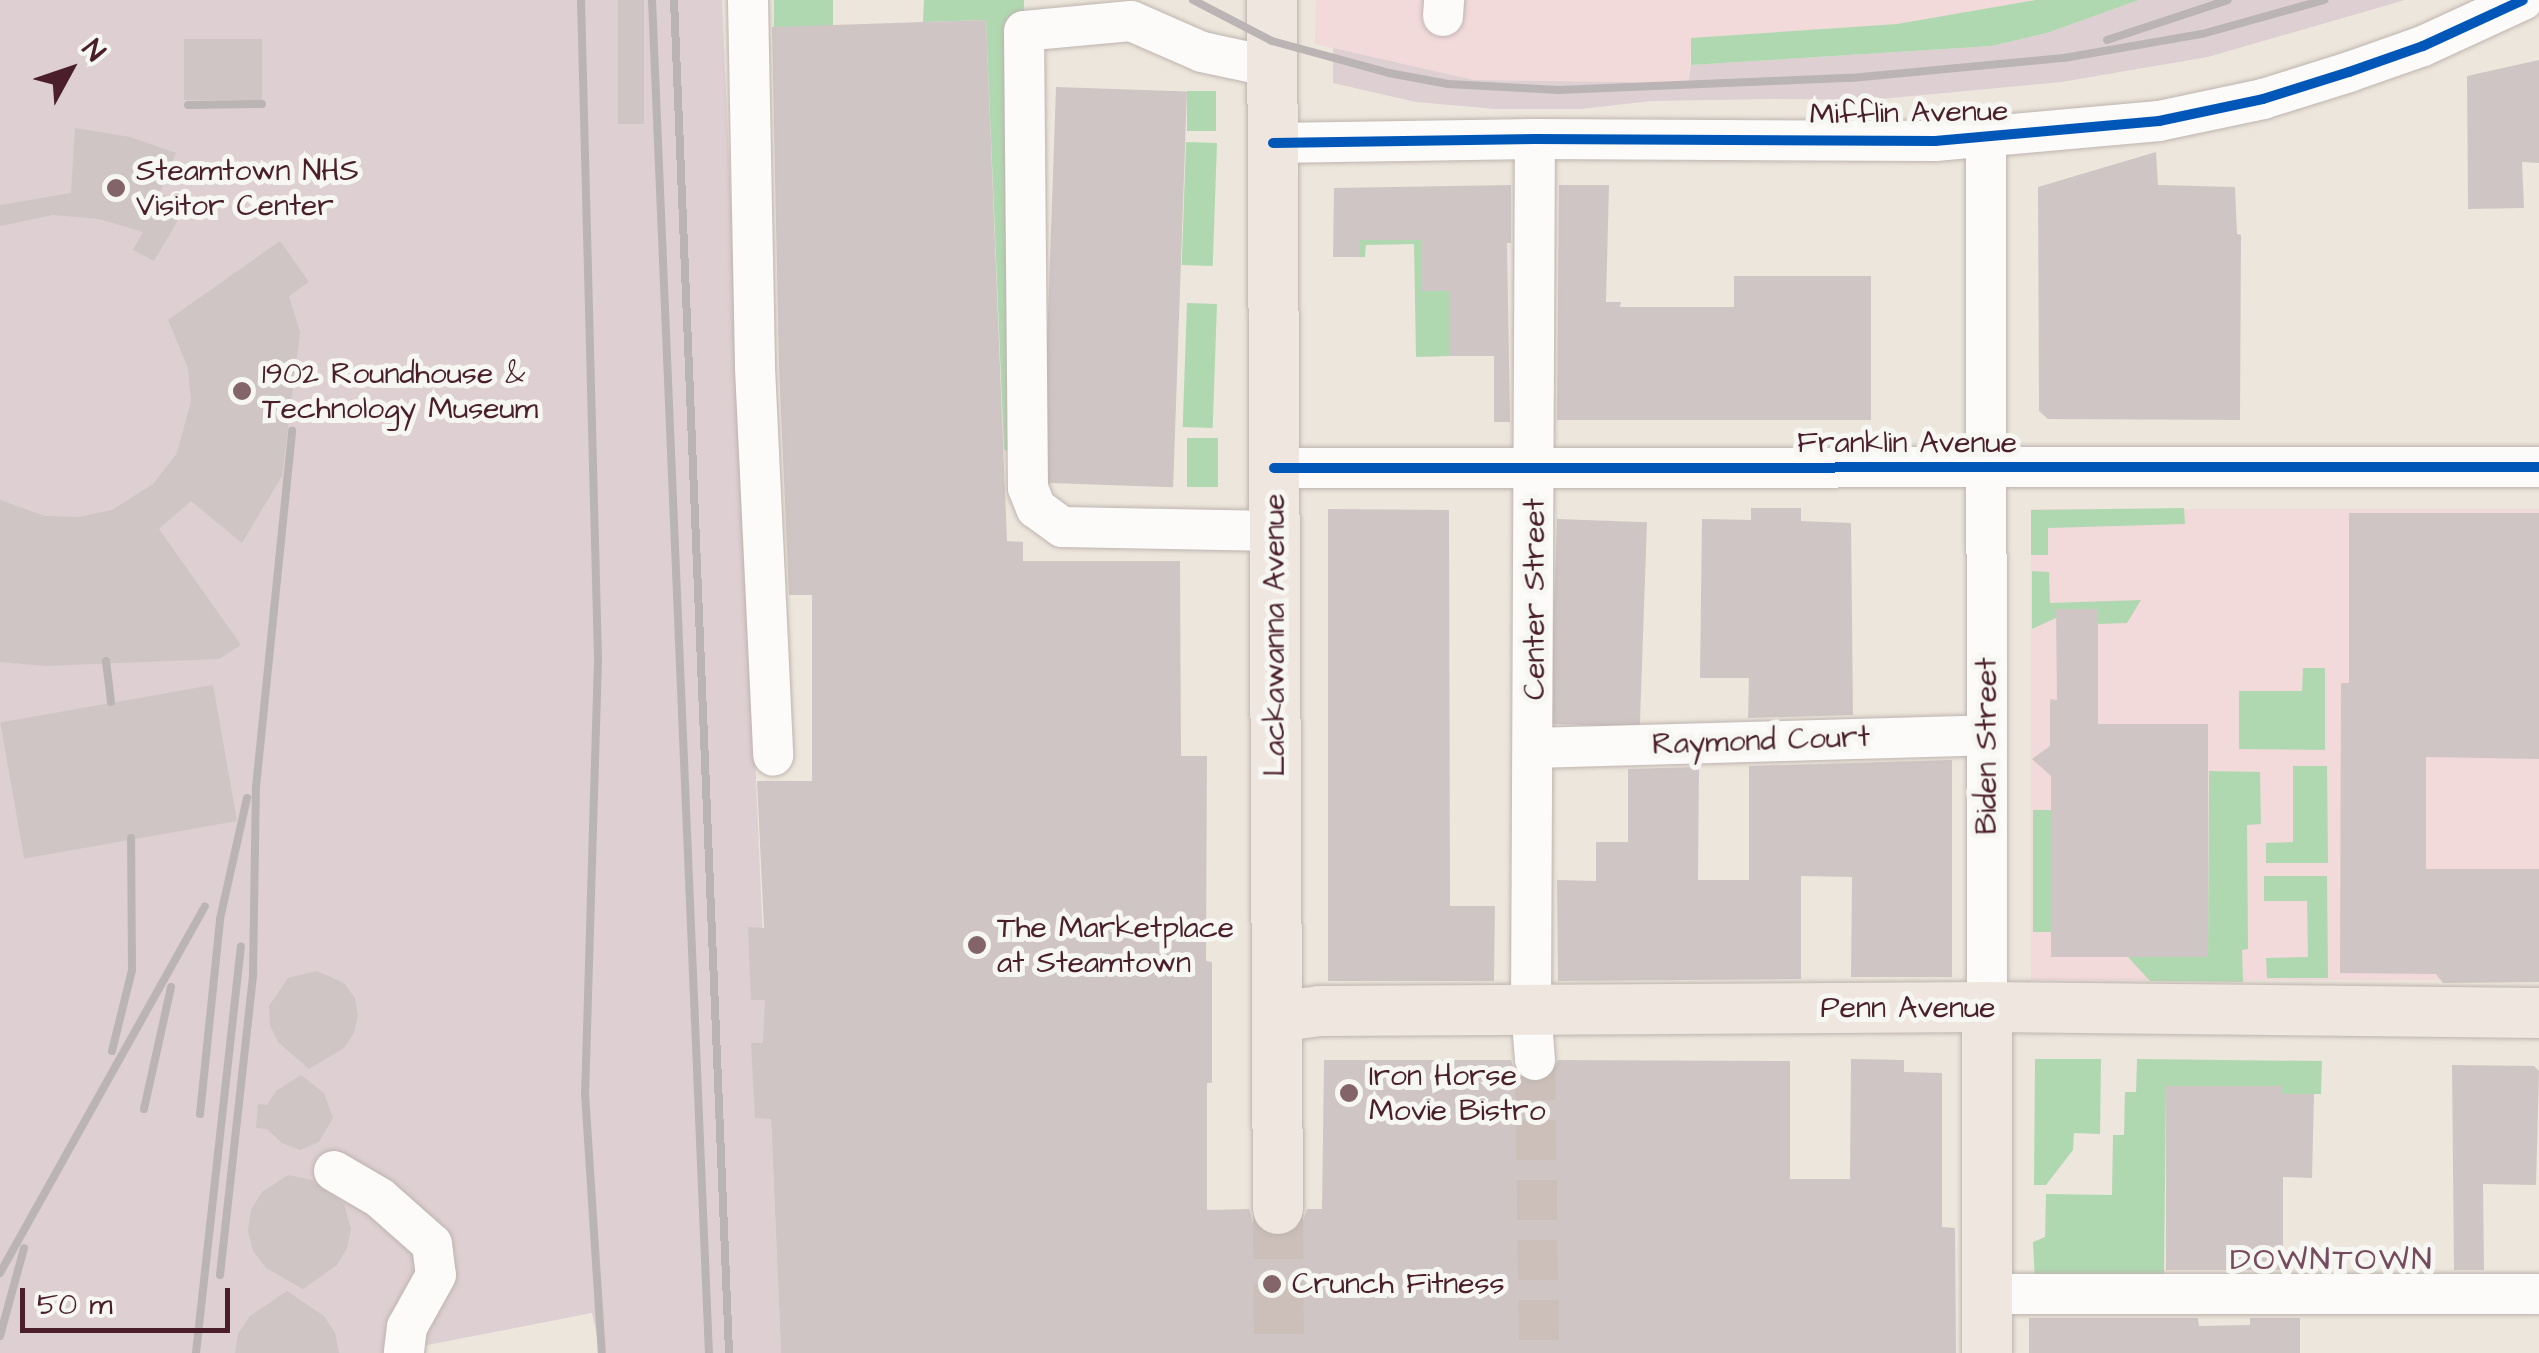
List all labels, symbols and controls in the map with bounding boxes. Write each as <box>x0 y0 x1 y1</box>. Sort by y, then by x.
north arrow <box>20 20 120 120</box>
text: N <box>73 31 114 70</box>
street label: Mifflin Avenue <box>1809 93 2009 133</box>
place label: Steamtown NHS Visitor Center <box>136 153 359 224</box>
marker: Steamtown NHS Visitor Center <box>105 177 127 199</box>
place label: 1902 Roundhouse & Technology Museum <box>262 356 538 426</box>
marker: 1902 Roundhouse & Technology Museum <box>231 380 253 402</box>
street label: Franklin Avenue <box>1797 425 2017 461</box>
street label: Lackawanna Avenue <box>1257 494 1293 776</box>
street label: Center Street <box>1517 498 1553 700</box>
street label: Biden Street <box>1969 657 2005 835</box>
street label: Raymond Court <box>1652 719 1870 763</box>
place label: The Marketplace at Steamtown <box>997 910 1234 980</box>
marker: The Marketplace at Steamtown <box>966 934 988 956</box>
street label: Penn Avenue <box>1821 990 1995 1026</box>
place label: Iron Horse Movie Bistro <box>1369 1058 1546 1128</box>
marker: Iron Horse Movie Bistro <box>1338 1082 1360 1104</box>
district label: DOWNTOWN <box>2230 1241 2434 1279</box>
place label: Crunch Fitness <box>1292 1266 1505 1302</box>
scale bar <box>25 1268 235 1330</box>
marker: Crunch Fitness <box>1261 1273 1283 1295</box>
text: 50 m <box>37 1284 113 1326</box>

